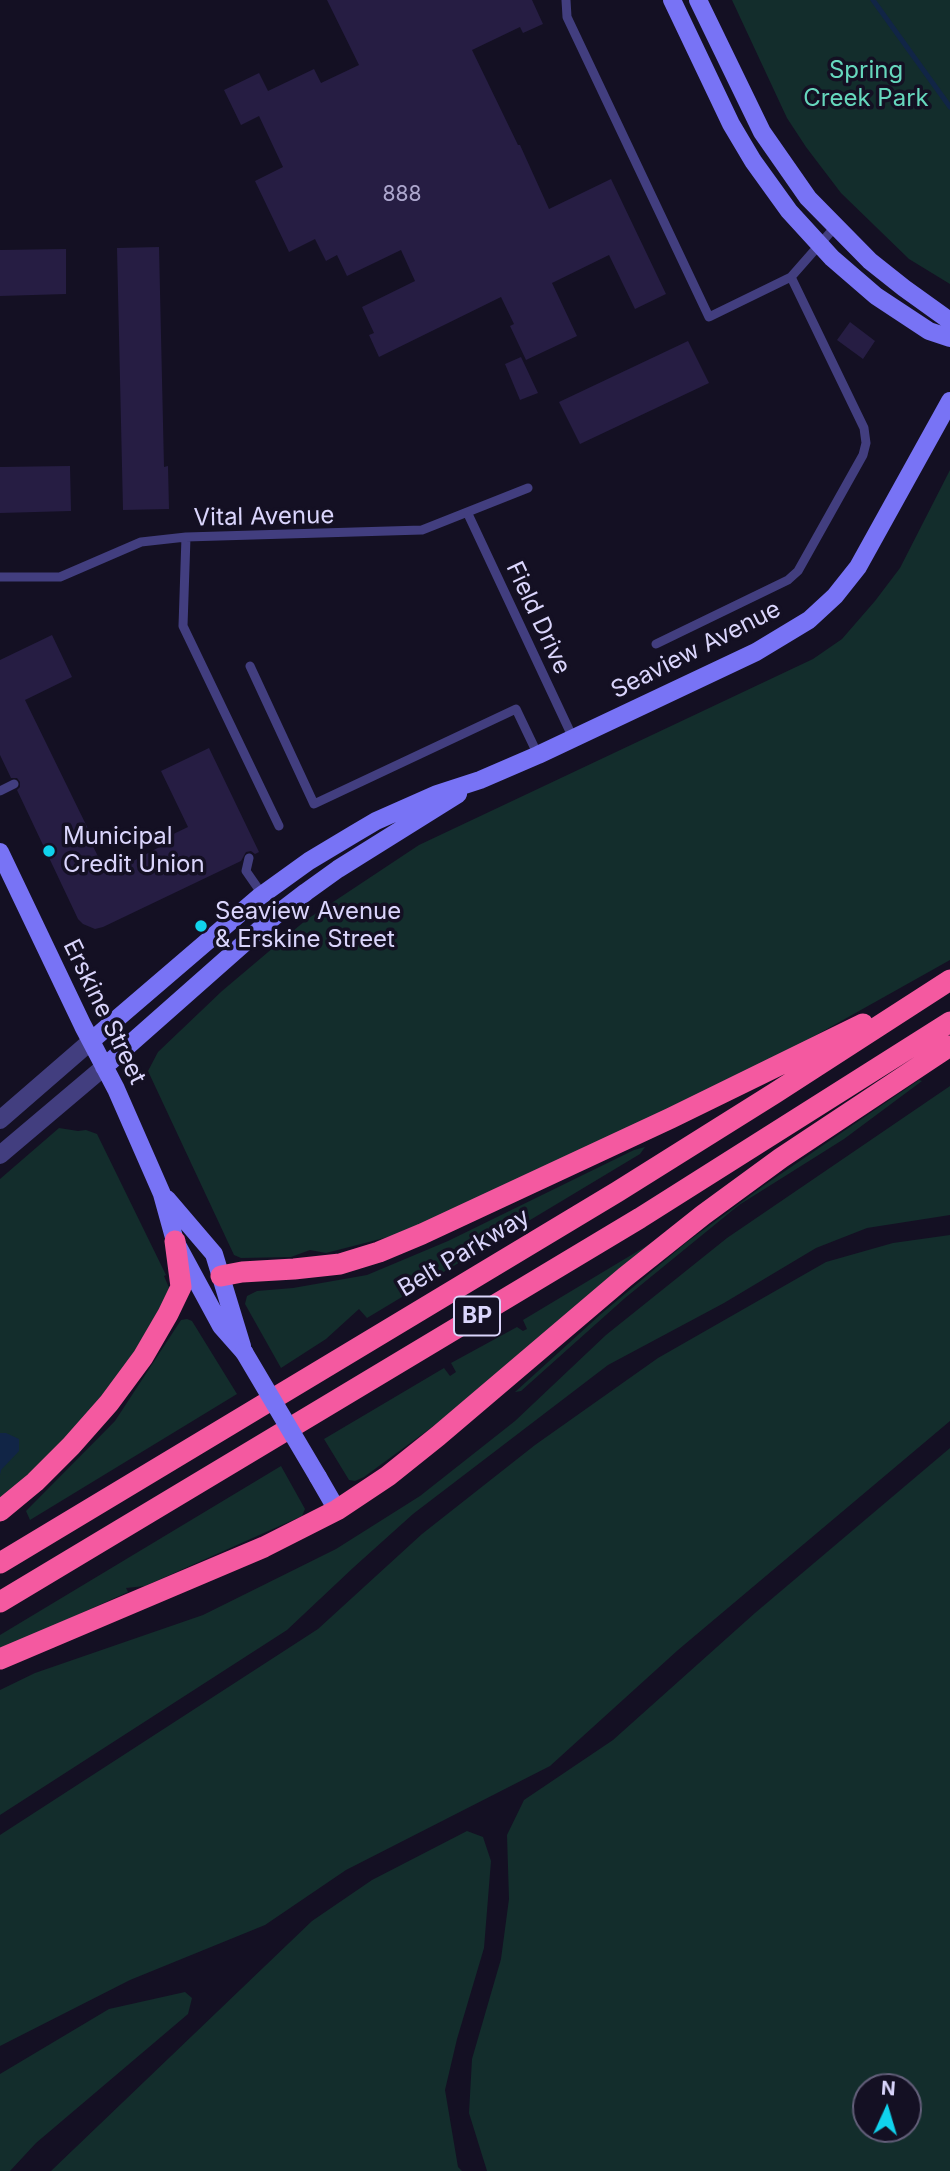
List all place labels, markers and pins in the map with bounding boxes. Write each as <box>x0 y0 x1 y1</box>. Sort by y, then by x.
place label: Municipal Credit Union <box>63 823 205 879</box>
marker: Municipal Credit Union <box>41 843 57 859</box>
place label: Seaview Avenue & Erskine Street <box>215 898 401 954</box>
marker: Seaview Avenue & Erskine Street <box>193 918 209 934</box>

